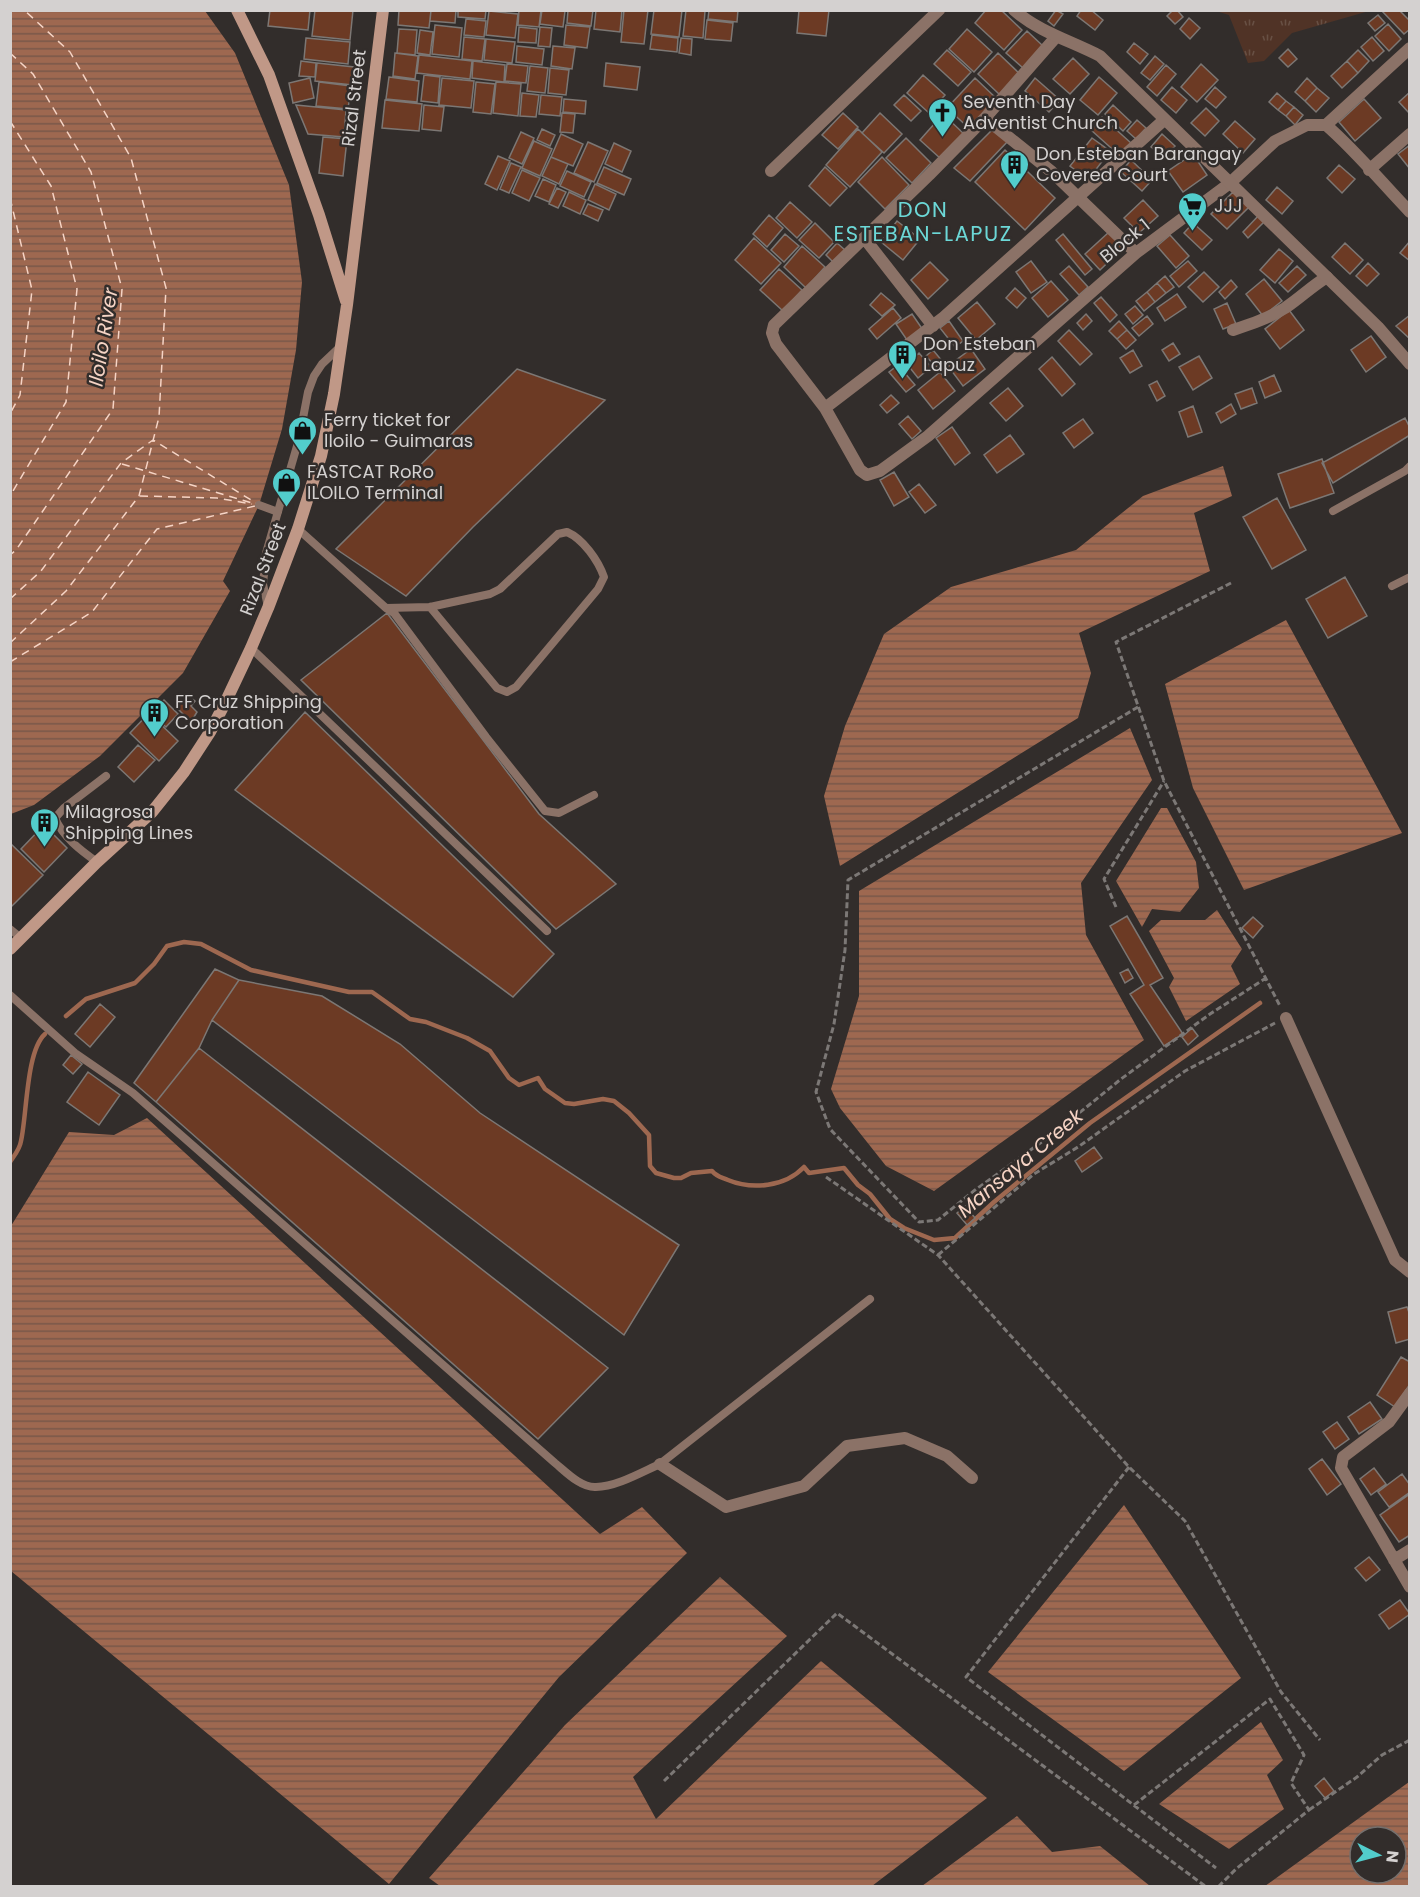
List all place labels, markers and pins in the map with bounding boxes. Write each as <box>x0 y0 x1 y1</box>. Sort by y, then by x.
place label: Seventh Day Adventist Church <box>963 89 1118 135</box>
church icon: Seventh Day Adventist Church <box>926 96 958 138</box>
place label: Don Esteban Barangay Covered Court <box>1036 141 1242 187</box>
building icon: Don Esteban Barangay Covered Court <box>999 148 1031 190</box>
supermarket icon: JJJ <box>1177 190 1209 232</box>
place label: JJJ <box>1214 193 1243 218</box>
place label: Don Esteban Lapuz <box>923 331 1036 377</box>
building icon: Don Esteban Lapuz <box>886 338 918 380</box>
place label: Ferry ticket for Iloilo - Guimaras <box>324 407 473 453</box>
shop icon: Ferry ticket for Iloilo - Guimaras <box>287 414 319 456</box>
place label: FASTCAT RoRo ILOILO Terminal <box>307 459 443 505</box>
shop icon: FASTCAT RoRo ILOILO Terminal <box>270 466 302 508</box>
place label: FF Cruz Shipping Corporation <box>175 689 322 735</box>
building icon: FF Cruz Shipping Corporation <box>138 696 170 738</box>
place label: Milagrosa Shipping Lines <box>65 799 193 845</box>
building icon: Milagrosa Shipping Lines <box>28 806 60 848</box>

